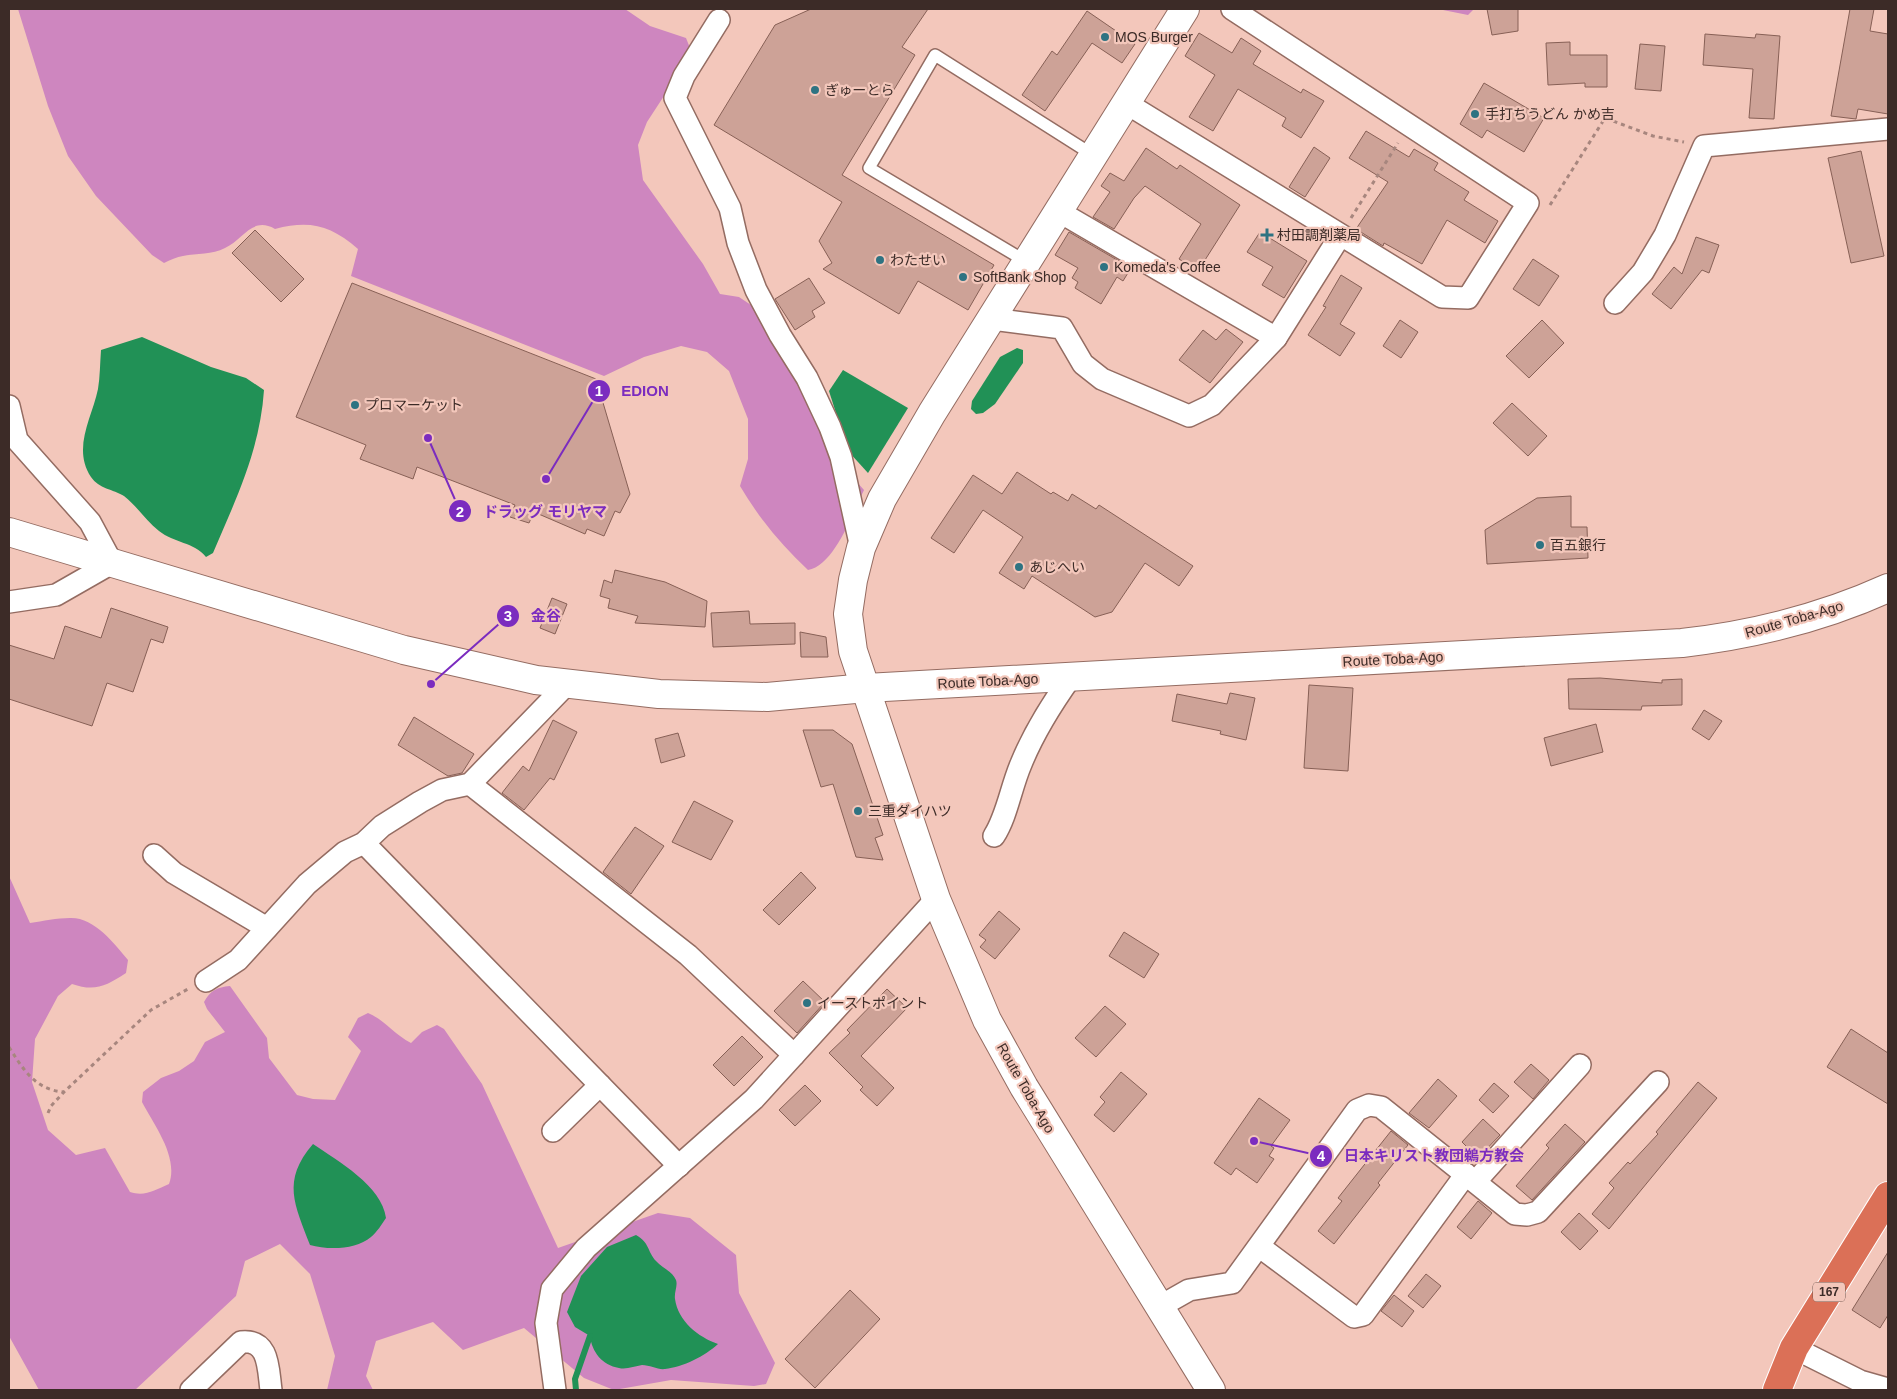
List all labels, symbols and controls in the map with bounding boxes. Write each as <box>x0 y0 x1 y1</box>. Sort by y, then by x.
place label: MOS Burger <box>1115 29 1193 45</box>
marker: MOS Burger <box>1099 31 1111 43</box>
place label: ぎゅーとら <box>825 82 895 98</box>
marker: ぎゅーとら <box>809 84 821 96</box>
place label: 手打ちうどん かめ吉 <box>1485 106 1615 122</box>
marker: 手打ちうどん かめ吉 <box>1469 108 1481 120</box>
place label: 村田調剤薬局 <box>1277 227 1361 243</box>
marker: 村田調剤薬局 <box>1261 229 1273 241</box>
place label: わたせい <box>890 252 946 268</box>
marker: わたせい <box>874 254 886 266</box>
place label: Komeda's Coffee <box>1114 259 1221 275</box>
marker: Komeda's Coffee <box>1098 261 1110 273</box>
place label: SoftBank Shop <box>973 269 1067 285</box>
marker: SoftBank Shop <box>957 271 969 283</box>
callout: EDION <box>586 376 679 406</box>
text: 1 <box>595 382 603 399</box>
text: EDION <box>621 382 669 399</box>
place label: プロマーケット <box>365 397 463 413</box>
marker: プロマーケット <box>349 399 361 411</box>
callout: ドラッグ モリヤマ <box>448 496 617 526</box>
text: 2 <box>456 503 464 520</box>
text: ドラッグ モリヤマ <box>483 503 607 520</box>
place label: 百五銀行 <box>1550 537 1606 553</box>
marker: 百五銀行 <box>1534 539 1546 551</box>
place label: あじへい <box>1029 559 1085 575</box>
marker: あじへい <box>1013 561 1025 573</box>
street label: Route Toba-Ago <box>1743 597 1845 641</box>
callout: 金谷 <box>496 601 571 631</box>
text: 3 <box>504 607 512 624</box>
text: 金谷 <box>531 607 561 624</box>
street label: Route Toba-Ago <box>1342 648 1444 670</box>
street label: Route Toba-Ago <box>937 670 1039 692</box>
place label: 三重ダイハツ <box>868 803 952 819</box>
marker: 三重ダイハツ <box>852 805 864 817</box>
place label: イーストポイント <box>817 995 928 1011</box>
marker: イーストポイント <box>801 997 813 1009</box>
street label: Route Toba-Ago <box>994 1040 1058 1136</box>
callout: 日本キリスト教団鵜方教会 <box>1309 1141 1534 1171</box>
text: 4 <box>1317 1147 1326 1164</box>
text: 日本キリスト教団鵜方教会 <box>1344 1147 1524 1164</box>
road number: 167 <box>1813 1282 1845 1301</box>

